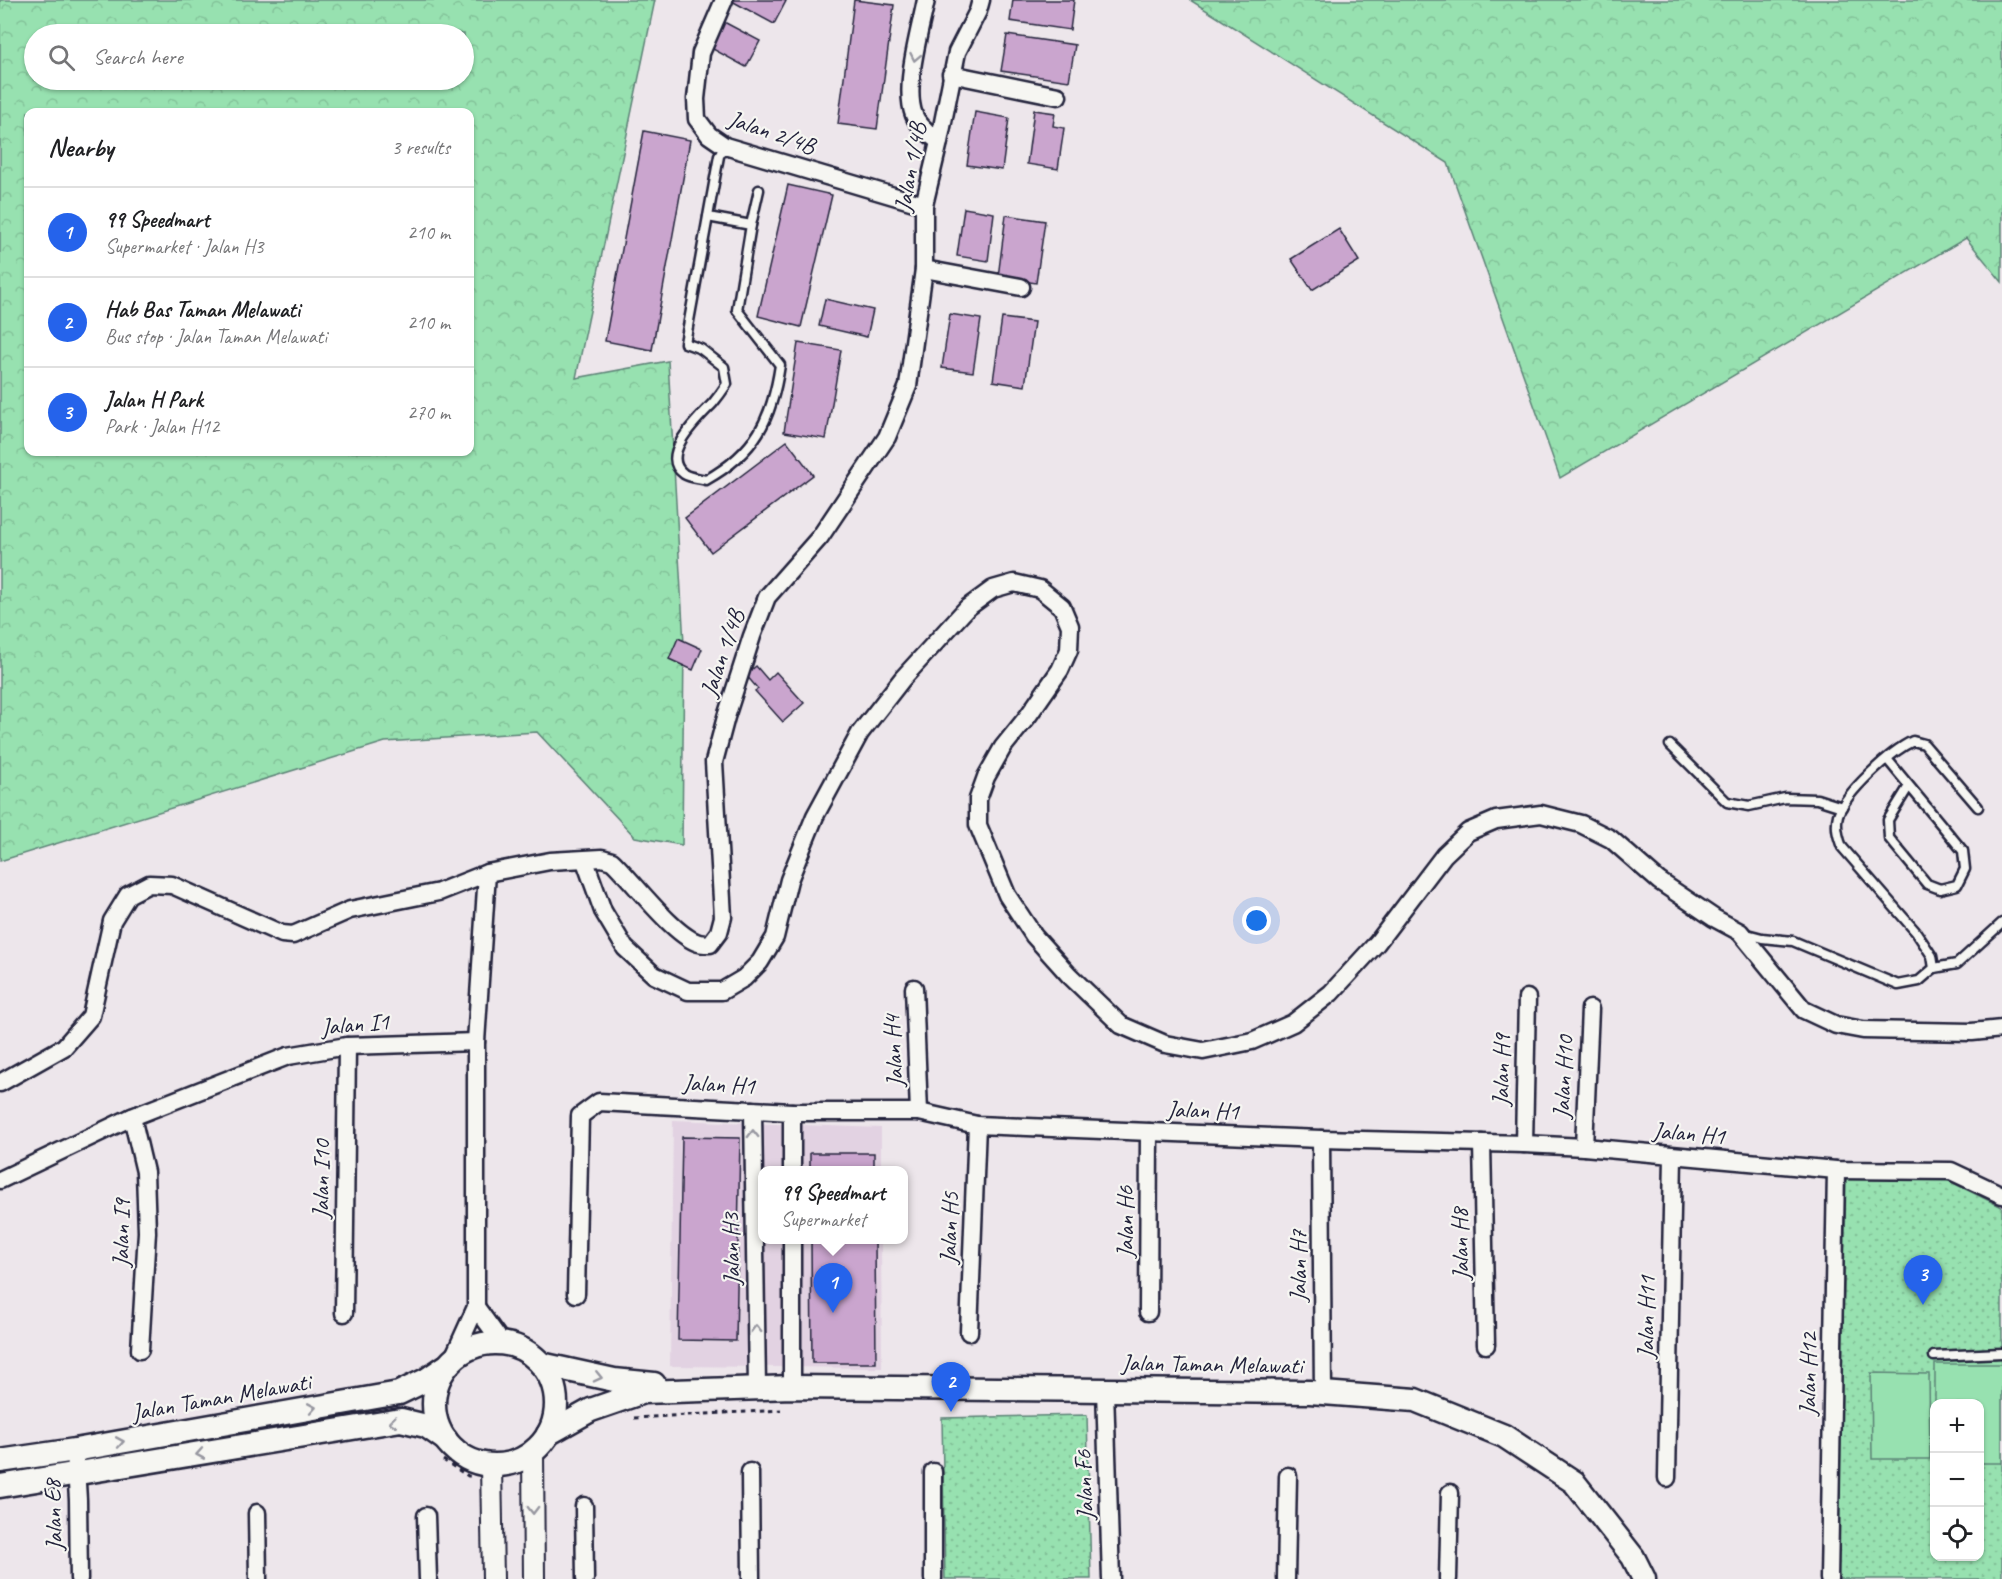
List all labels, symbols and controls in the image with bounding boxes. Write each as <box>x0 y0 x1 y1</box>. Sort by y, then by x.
search box <box>24 24 474 90</box>
icon: search <box>45 41 78 74</box>
text: Search here <box>93 43 183 71</box>
one-way arrow <box>909 52 922 62</box>
street label: Jalan 2/4B <box>724 103 821 161</box>
street label: Jalan 1/4B <box>887 119 933 215</box>
text: Nearby <box>48 131 113 164</box>
text: 3 results <box>391 135 450 160</box>
text: 99 Speedmart <box>105 206 209 234</box>
text: 1 <box>63 220 72 245</box>
text: 210 m <box>407 220 450 245</box>
text: Supermarket · Jalan H3 <box>105 234 264 259</box>
text: Hab Bas Taman Melawati <box>105 296 300 324</box>
text: 2 <box>63 310 72 335</box>
text: 210 m <box>407 310 450 335</box>
text: Bus stop · Jalan Taman Melawati <box>105 324 327 349</box>
text: Jalan H Park <box>105 386 203 414</box>
text: 3 <box>63 400 72 425</box>
text: 270 m <box>407 400 450 425</box>
text: Park · Jalan H12 <box>105 414 219 439</box>
street label: Jalan 1/4B <box>693 604 751 701</box>
your location <box>1242 906 1271 935</box>
street label: Jalan I1 <box>319 1006 392 1042</box>
street label: Jalan H4 <box>876 1012 910 1089</box>
street label: Jalan H9 <box>1485 1031 1517 1107</box>
street label: Jalan H10 <box>1546 1033 1580 1120</box>
street label: Jalan H1 <box>681 1067 757 1101</box>
street label: Jalan H1 <box>1165 1094 1241 1126</box>
street label: Jalan H1 <box>1651 1115 1727 1151</box>
one-way arrow <box>747 1129 759 1138</box>
street label: Jalan I10 <box>305 1137 337 1220</box>
popup <box>758 1166 908 1244</box>
text: 99 Speedmart <box>781 1179 885 1207</box>
street label: Jalan H6 <box>1110 1185 1140 1259</box>
street label: Jalan H5 <box>933 1190 965 1266</box>
street label: Jalan I9 <box>105 1196 137 1268</box>
street label: Jalan H8 <box>1444 1205 1476 1281</box>
text: Supermarket <box>781 1207 866 1232</box>
street label: Jalan H3 <box>715 1210 747 1286</box>
street label: Jalan H7 <box>1283 1229 1313 1303</box>
pin: 3 <box>1904 1256 1942 1305</box>
pin: 1 <box>814 1264 852 1313</box>
street label: Jalan H11 <box>1630 1274 1662 1360</box>
one-way arrow <box>750 1324 762 1333</box>
street label: Jalan H12 <box>1792 1330 1824 1417</box>
street label: Jalan Taman Melawati <box>1120 1347 1305 1381</box>
pin: 2 <box>932 1362 970 1412</box>
street label: Jalan Taman Melawati <box>128 1366 315 1428</box>
one-way arrow <box>593 1370 603 1383</box>
map controls <box>1930 1399 1984 1561</box>
button: + <box>1930 1399 1984 1453</box>
one-way arrow <box>307 1402 317 1415</box>
one-way arrow <box>388 1415 397 1427</box>
one-way arrow <box>115 1437 125 1449</box>
one-way arrow <box>196 1447 205 1459</box>
street label: Jalan F6 <box>1068 1448 1100 1521</box>
button: − <box>1930 1453 1984 1507</box>
street label: Jalan E8 <box>37 1477 69 1552</box>
one-way arrow <box>527 1506 539 1515</box>
button: locate <box>1930 1507 1984 1561</box>

